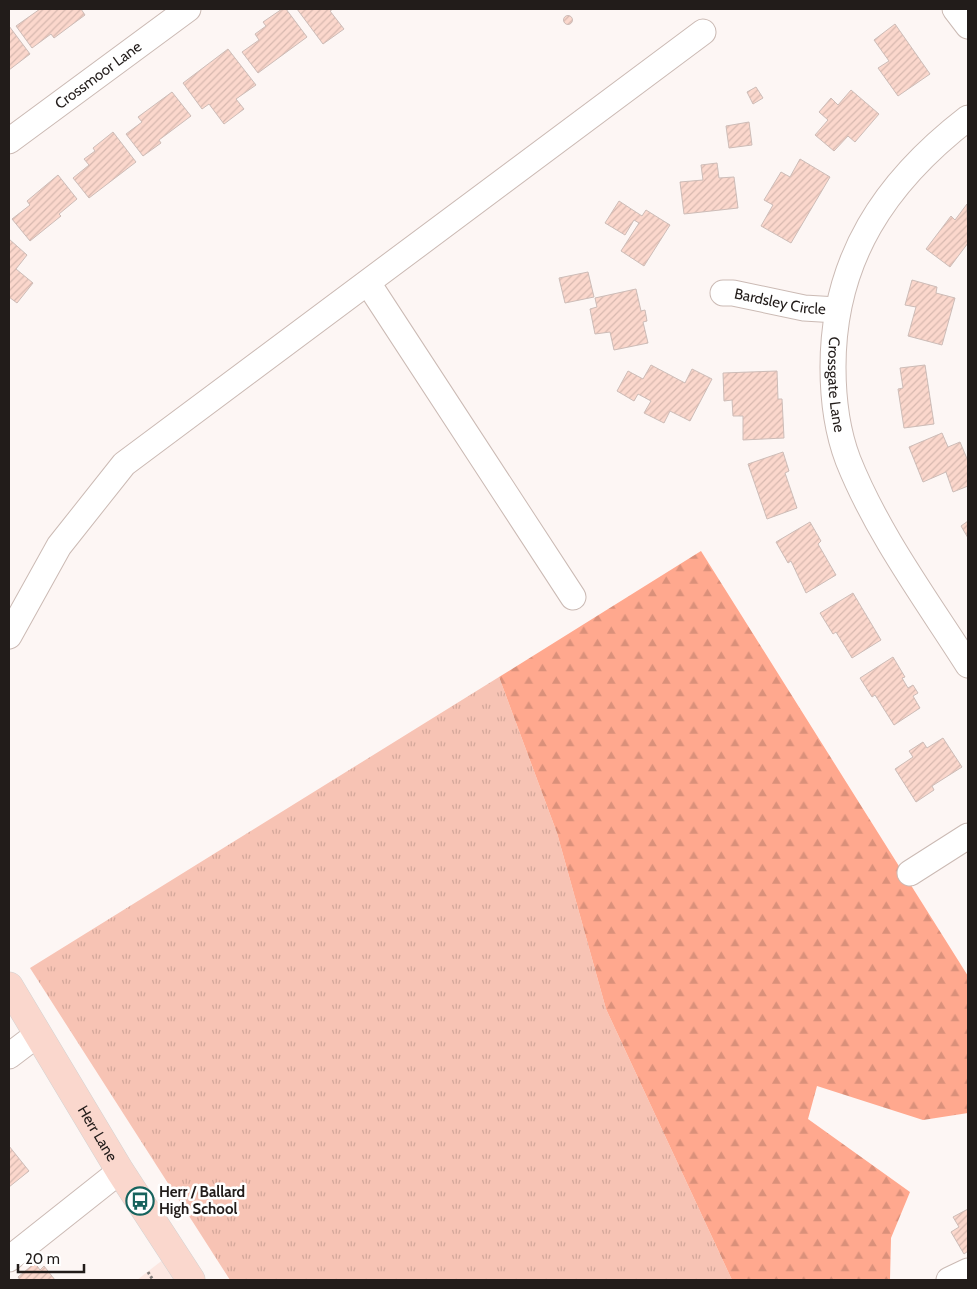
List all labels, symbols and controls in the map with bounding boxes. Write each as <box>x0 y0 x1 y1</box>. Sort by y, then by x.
street label: Crossmoor Lane <box>52 37 145 113</box>
street label: Bardsley Circle <box>733 285 827 318</box>
street label: Crossgate Lane <box>824 336 849 434</box>
street label: Herr Lane <box>74 1102 121 1165</box>
place label: Herr / Ballard High School <box>159 1183 245 1218</box>
bus stop icon: Herr / Ballard High School <box>125 1186 155 1216</box>
scale bar <box>18 1242 84 1274</box>
text: 20 m <box>25 1250 60 1268</box>

